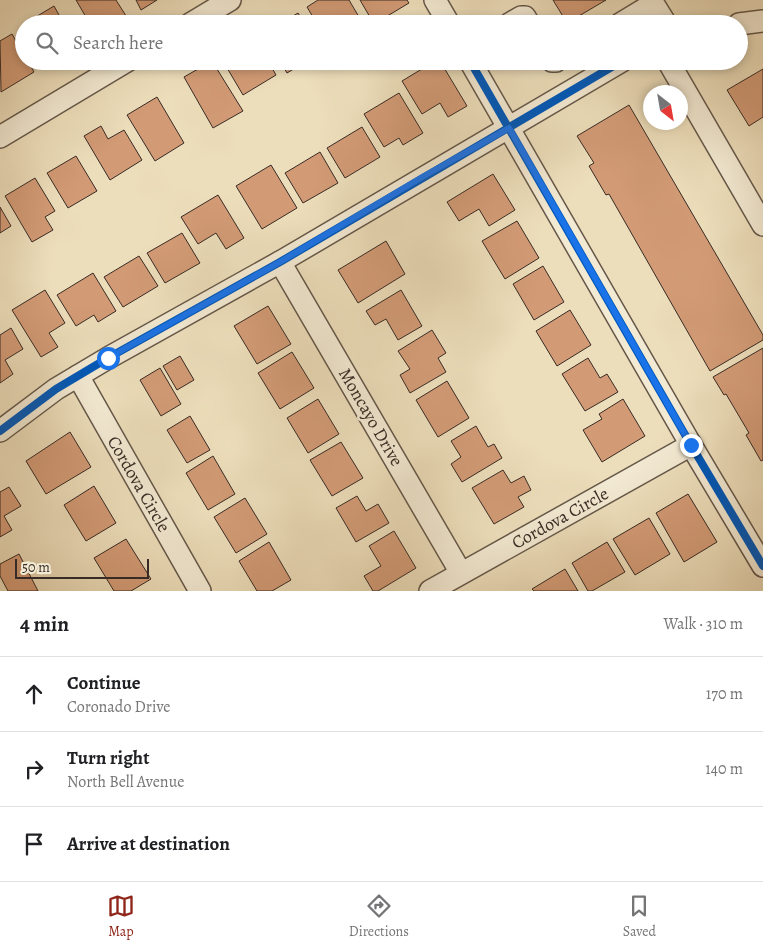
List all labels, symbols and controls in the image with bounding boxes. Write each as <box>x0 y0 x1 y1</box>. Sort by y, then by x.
search box <box>15 15 748 70</box>
icon: search <box>33 29 61 57</box>
text: Search here <box>73 30 163 56</box>
north arrow <box>643 85 688 130</box>
route start <box>97 347 120 370</box>
street label: Moncayo Drive <box>333 363 409 471</box>
street label: Cordova Circle <box>102 431 176 537</box>
route end <box>680 434 703 457</box>
street label: Cordova Circle <box>507 481 613 555</box>
scale bar <box>15 556 149 579</box>
text: 50 m <box>22 558 50 577</box>
text: 4 min <box>20 610 69 638</box>
text: Walk · 310 m <box>663 613 743 635</box>
text: Continue <box>67 670 141 696</box>
icon: ahead <box>20 680 48 708</box>
text: 170 m <box>706 683 743 705</box>
text: Coronado Drive <box>67 696 170 718</box>
text: Turn right <box>67 745 149 771</box>
icon: right <box>20 755 48 783</box>
text: 140 m <box>705 758 743 780</box>
text: North Bell Avenue <box>67 771 184 793</box>
icon: arrive <box>20 830 48 858</box>
text: Arrive at destination <box>67 831 230 857</box>
tab: Map <box>107 892 135 941</box>
tab: Directions <box>349 892 409 941</box>
tab: Saved <box>623 892 656 941</box>

